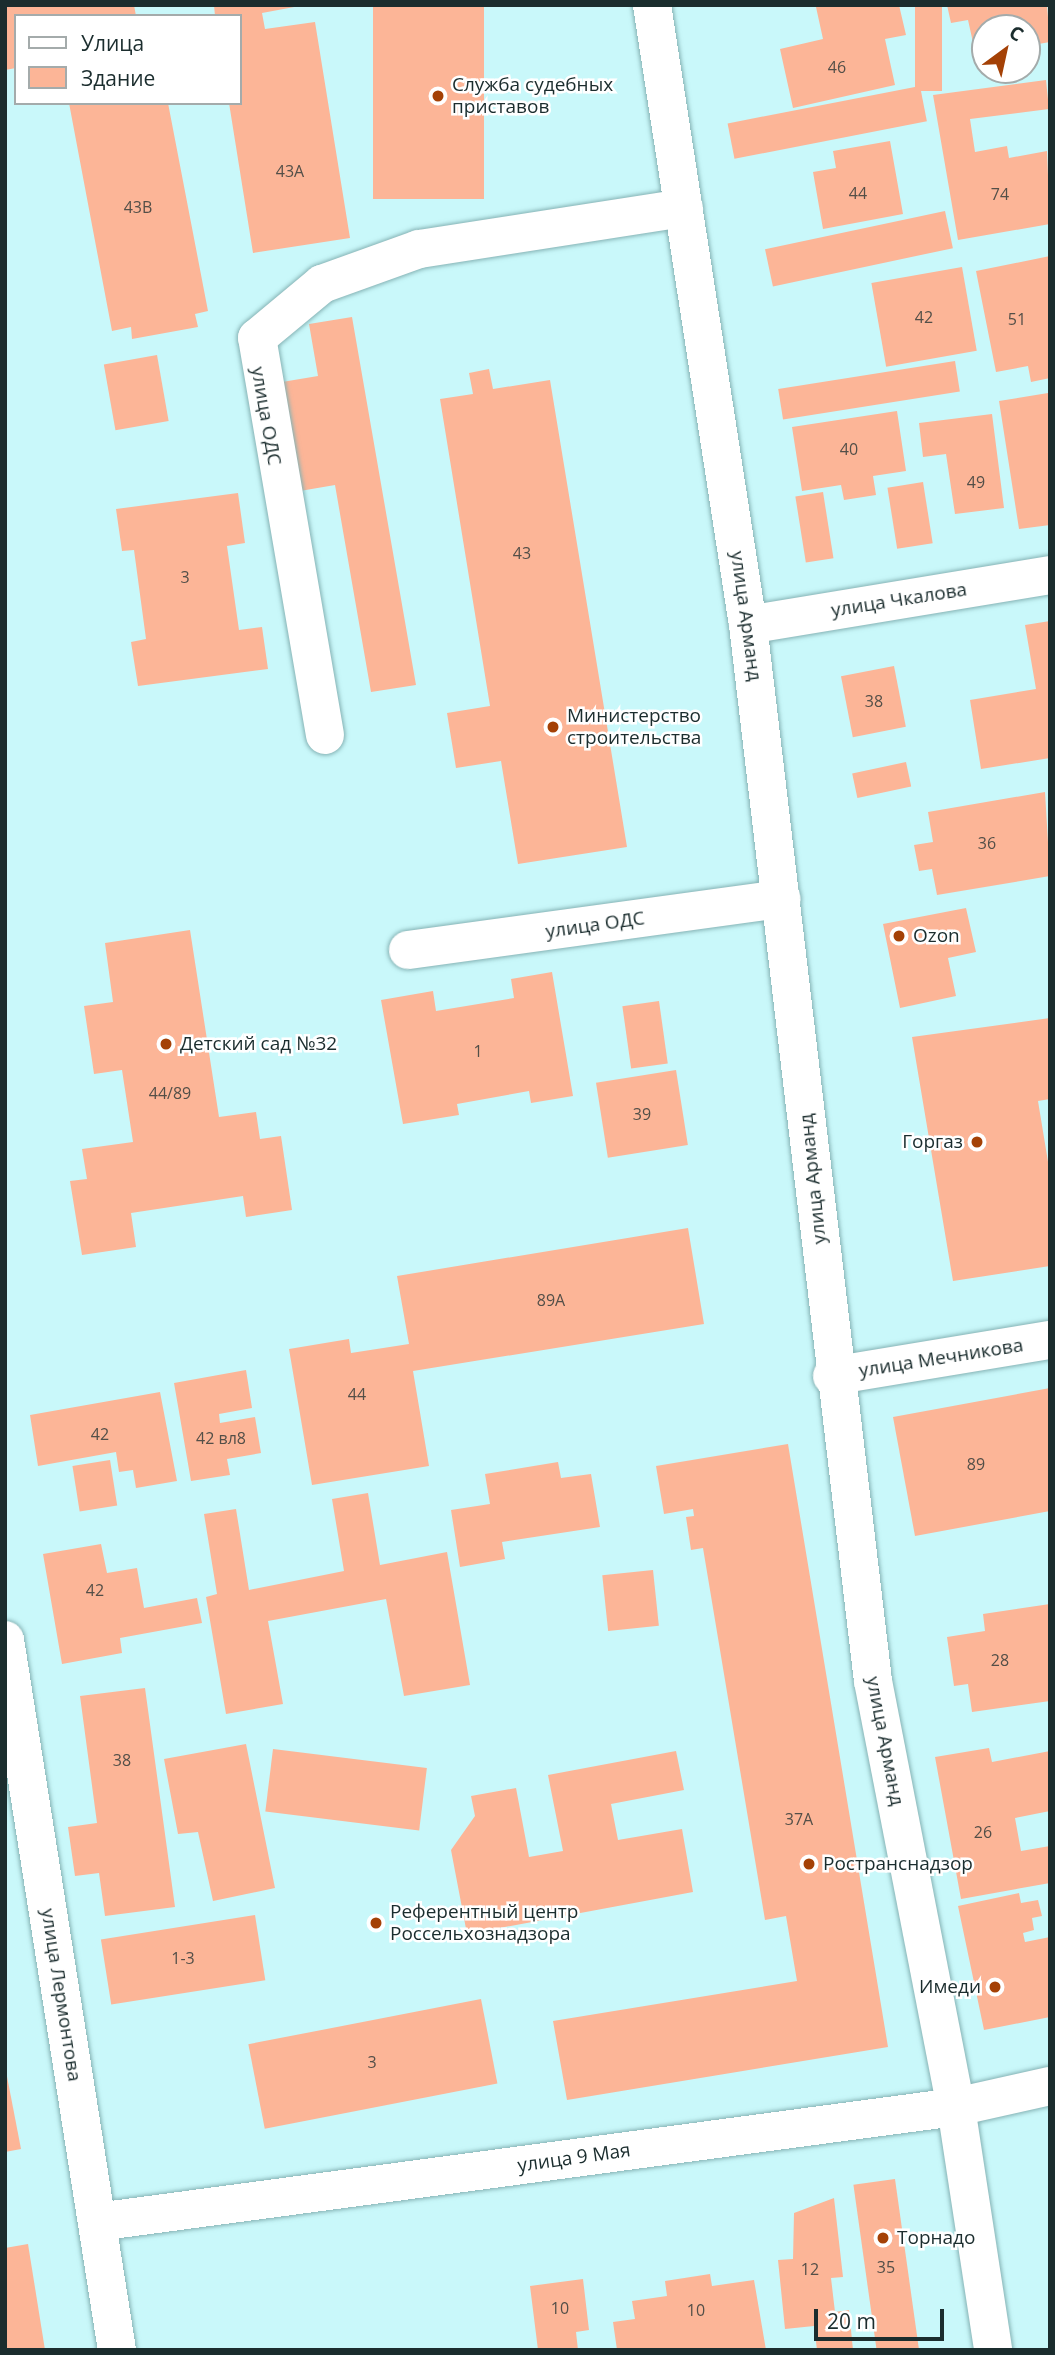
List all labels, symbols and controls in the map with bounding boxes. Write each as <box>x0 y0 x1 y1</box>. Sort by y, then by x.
legend <box>14 14 242 105</box>
north arrow <box>971 14 1041 84</box>
text: С <box>1004 19 1028 47</box>
text: Улица <box>81 29 144 57</box>
house number: 46 <box>828 57 846 77</box>
text: Здание <box>81 64 155 92</box>
place label: Служба судебных приставов <box>452 74 613 118</box>
marker: Служба судебных приставов <box>430 88 446 104</box>
house number: 43А <box>276 161 304 181</box>
house number: 44 <box>849 183 867 203</box>
house number: 74 <box>991 184 1009 204</box>
house number: 43В <box>124 197 152 217</box>
house number: 42 <box>915 307 933 327</box>
house number: 51 <box>1008 309 1026 329</box>
street label: улица ОДС <box>246 365 286 467</box>
house number: 40 <box>840 439 858 459</box>
house number: 49 <box>967 472 985 492</box>
house number: 43 <box>513 543 531 563</box>
street label: улица Арманд <box>726 550 766 682</box>
house number: 3 <box>180 567 190 587</box>
street label: улица Чкалова <box>829 578 969 622</box>
house number: 38 <box>865 691 883 711</box>
place label: Министерство строительства <box>567 705 701 749</box>
marker: Министерство строительства <box>545 719 561 735</box>
house number: 36 <box>978 833 996 853</box>
street label: улица ОДС <box>544 907 646 943</box>
place label: Ozon <box>913 925 960 947</box>
marker: Ozon <box>891 928 907 944</box>
place label: Детский сад №32 <box>180 1033 337 1055</box>
marker: Детский сад №32 <box>158 1036 174 1052</box>
house number: 1 <box>473 1041 483 1061</box>
house number: 44/89 <box>149 1083 191 1103</box>
house number: 39 <box>633 1104 651 1124</box>
street label: улица Арманд <box>795 1113 831 1245</box>
place label: Горгаз <box>902 1131 963 1153</box>
marker: Горгаз <box>969 1134 985 1150</box>
house number: 89А <box>537 1290 565 1310</box>
street label: улица Мечникова <box>857 1334 1025 1382</box>
house number: 44 <box>348 1384 366 1404</box>
house number: 42 <box>91 1424 109 1444</box>
house number: 42 вл8 <box>196 1428 246 1448</box>
house number: 89 <box>967 1454 985 1474</box>
house number: 42 <box>86 1580 104 1600</box>
house number: 28 <box>991 1650 1009 1670</box>
street label: улица Арманд <box>861 1675 909 1807</box>
house number: 38 <box>113 1750 131 1770</box>
house number: 37А <box>785 1809 813 1829</box>
house number: 26 <box>974 1822 992 1842</box>
place label: Ространснадзор <box>823 1853 973 1875</box>
marker: Ространснадзор <box>801 1856 817 1872</box>
place label: Референтный центр Россельхознадзора <box>390 1901 578 1945</box>
street label: улица Лермонтова <box>36 1907 86 2083</box>
marker: Референтный центр Россельхознадзора <box>368 1915 384 1931</box>
house number: 1-3 <box>171 1948 195 1968</box>
place label: Имеди <box>919 1976 981 1998</box>
marker: Имеди <box>987 1979 1003 1995</box>
house number: 3 <box>367 2052 377 2072</box>
street label: улица 9 Мая <box>516 2139 632 2177</box>
place label: Торнадо <box>897 2227 975 2249</box>
marker: Торнадо <box>875 2230 891 2246</box>
house number: 35 <box>877 2257 895 2277</box>
house number: 12 <box>801 2259 819 2279</box>
scale bar <box>817 2296 946 2340</box>
house number: 10 <box>551 2298 569 2318</box>
house number: 10 <box>687 2300 705 2320</box>
text: 20 m <box>827 2307 876 2335</box>

